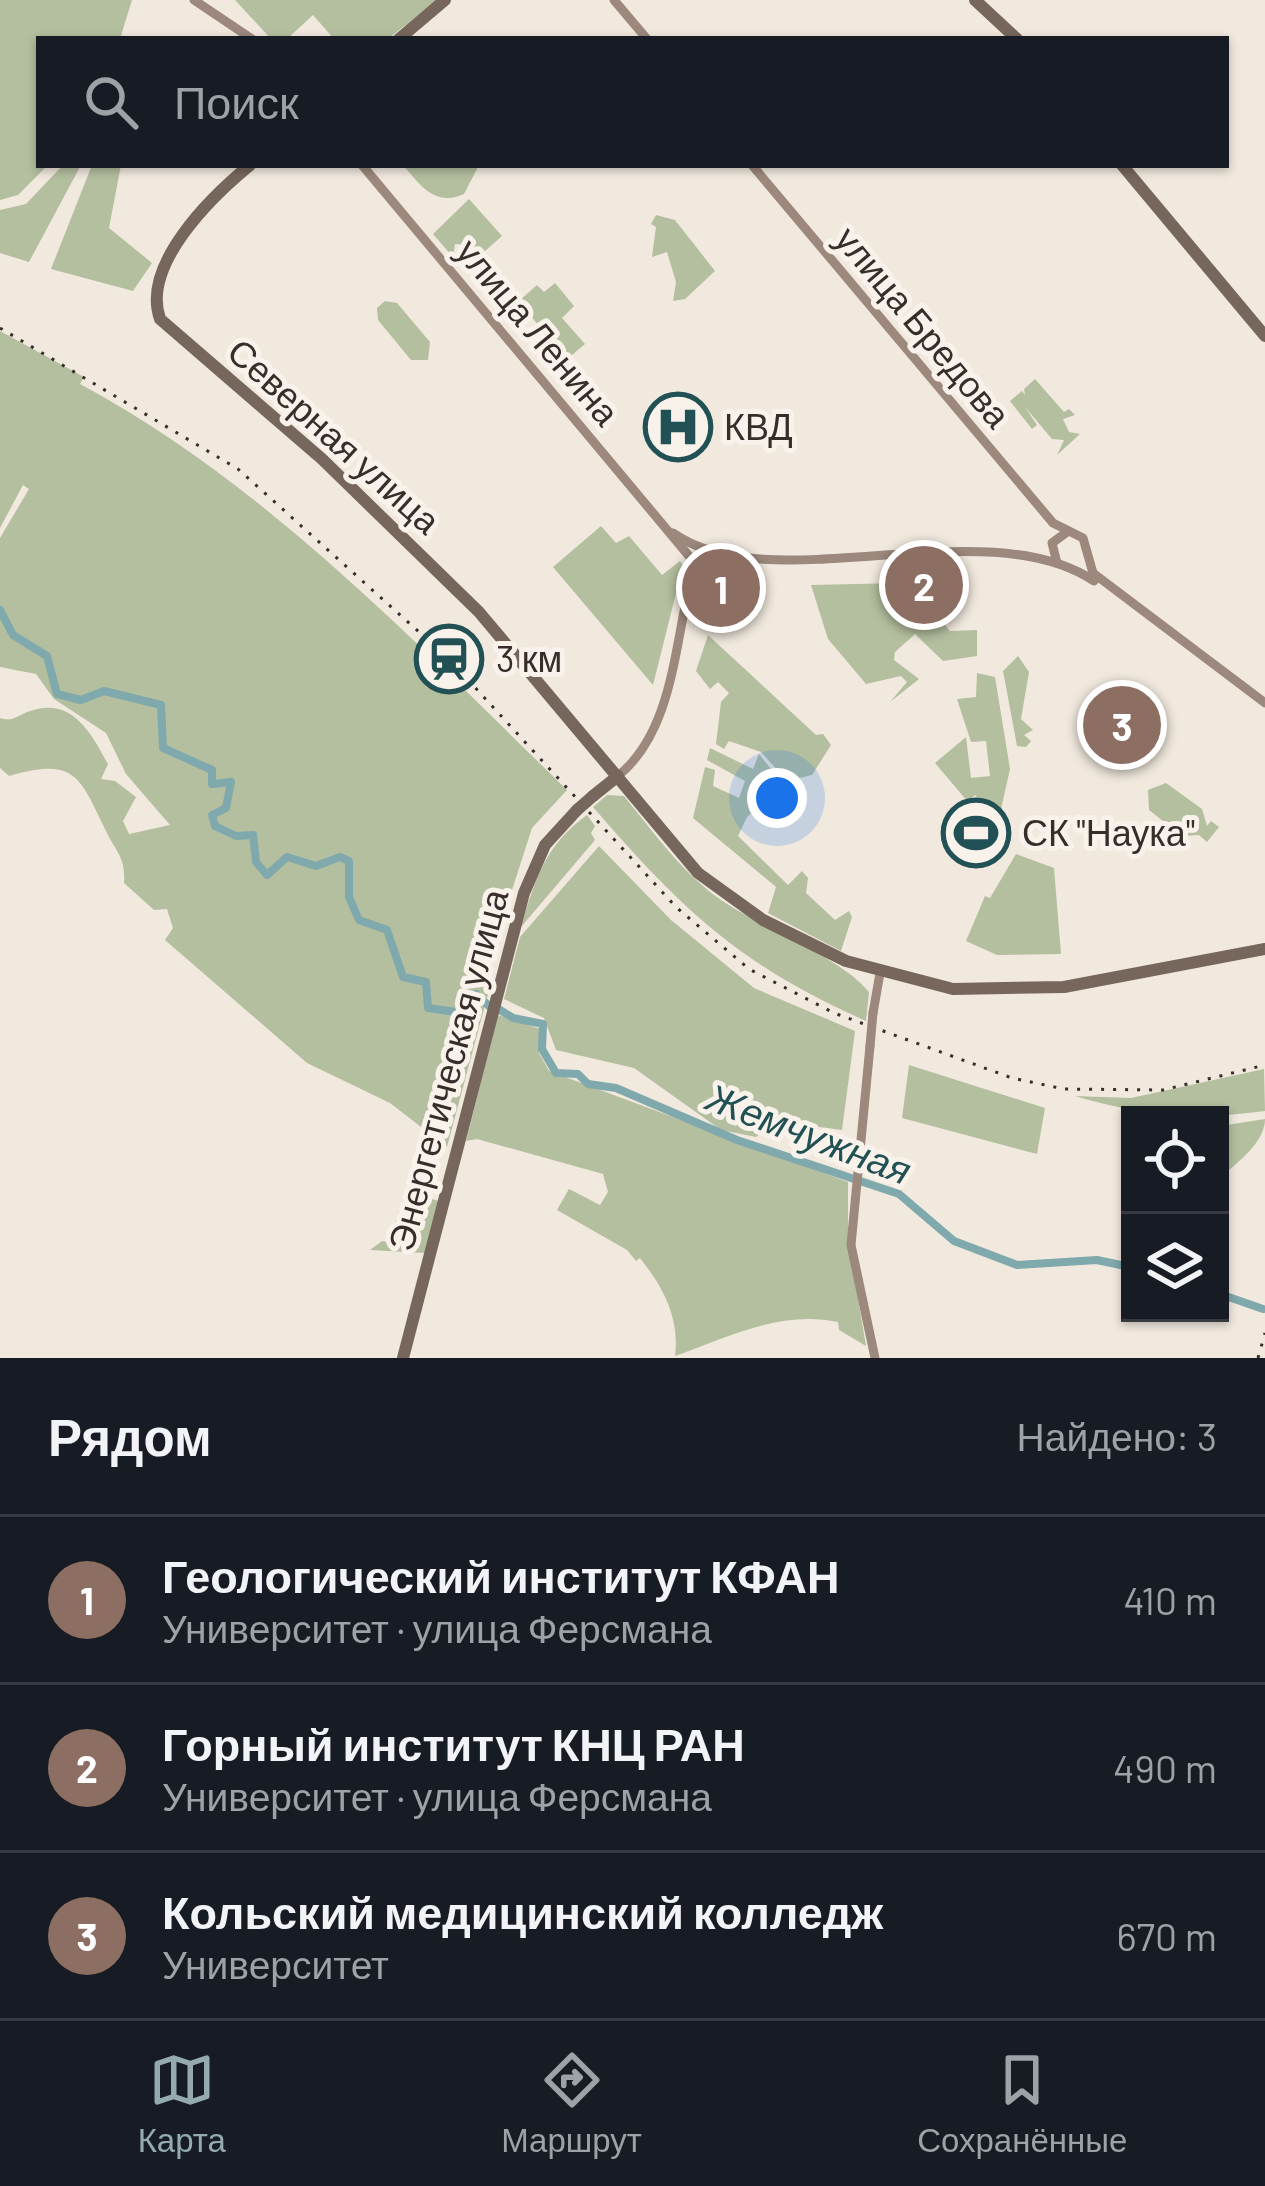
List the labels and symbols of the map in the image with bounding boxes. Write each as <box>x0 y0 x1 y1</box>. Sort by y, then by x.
street label: улица Бредова <box>827 217 1021 437</box>
street label: улица Ленина <box>448 229 630 434</box>
street label: Северная улица <box>219 328 451 543</box>
hospital icon: КВД <box>643 392 713 462</box>
place label: КВД <box>724 404 793 448</box>
pin: 2 <box>885 540 963 630</box>
pin: 1 <box>682 543 760 633</box>
station icon: 3 км <box>414 624 484 694</box>
place label: 3 км <box>496 636 562 679</box>
pin: 3 <box>1083 680 1161 770</box>
your location <box>747 768 807 828</box>
sports icon: СК "Наука" <box>941 798 1011 868</box>
place label: СК "Наука" <box>1022 810 1195 854</box>
street label: Энергетическая улица <box>378 883 517 1255</box>
water label: Жемчужная <box>699 1071 918 1193</box>

